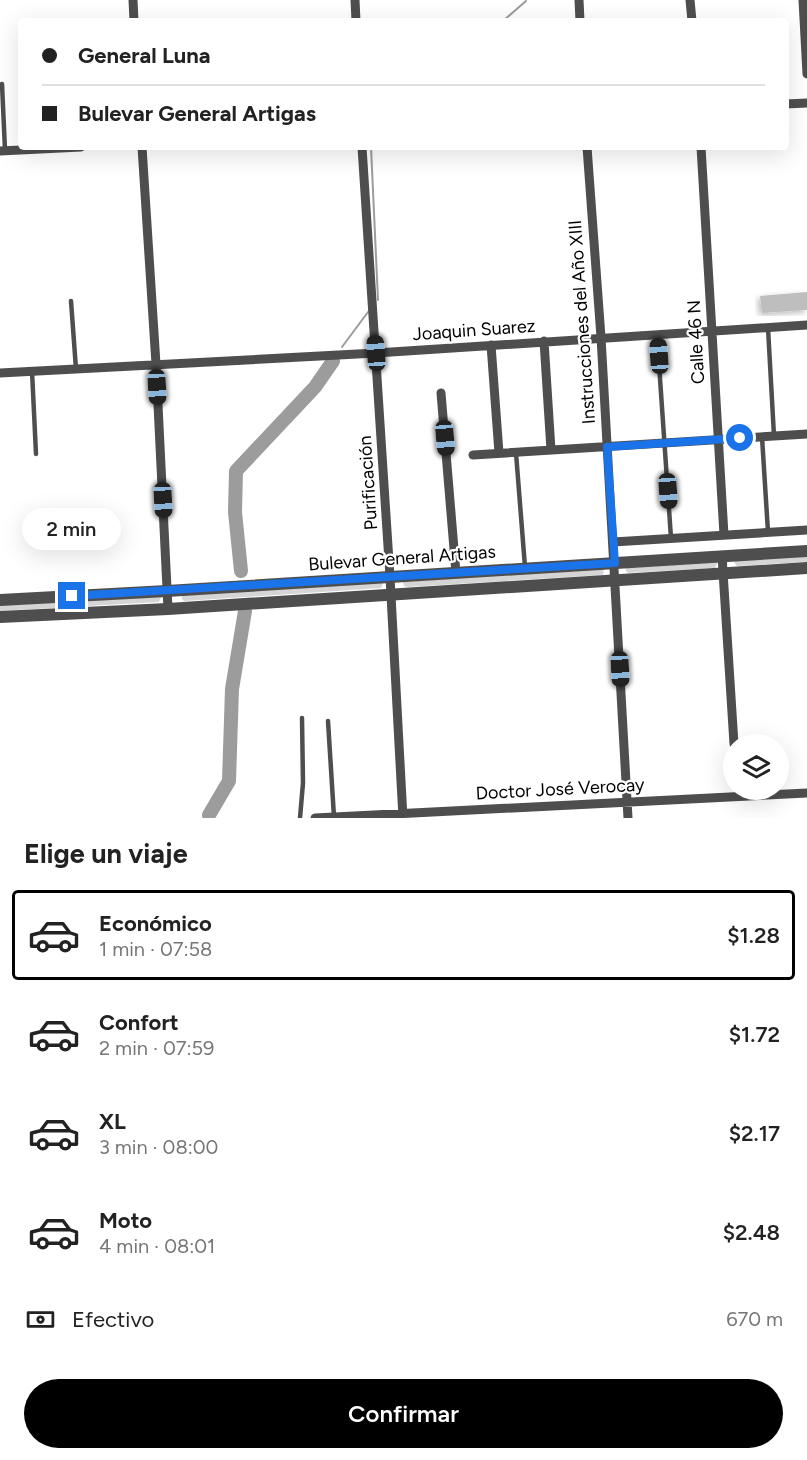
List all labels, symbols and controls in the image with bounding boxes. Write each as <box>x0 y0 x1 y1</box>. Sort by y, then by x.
text: General Luna <box>78 42 210 69</box>
text: Bulevar General Artigas <box>78 100 316 127</box>
street label: Instrucciones del Año XIII <box>564 219 600 425</box>
street label: Calle 46 N <box>683 299 709 385</box>
street label: Joaquin Suarez <box>412 315 536 345</box>
car <box>366 334 386 372</box>
car <box>649 337 669 375</box>
car <box>147 369 167 405</box>
car <box>434 419 456 457</box>
route start <box>726 424 753 451</box>
street label: Purificación <box>354 435 382 531</box>
car <box>658 472 678 510</box>
car <box>153 482 173 518</box>
callout: 2 min <box>22 509 122 551</box>
text: 2 min <box>47 517 96 541</box>
street label: Bulevar General Artigas <box>308 540 496 576</box>
route end <box>58 582 85 609</box>
car <box>610 651 630 687</box>
map controls <box>723 734 789 800</box>
button: layers <box>723 734 789 800</box>
street label: Doctor José Verocay <box>475 774 646 804</box>
text: Elige un viaje <box>24 837 188 870</box>
icon: car <box>27 908 81 962</box>
text: Económico <box>99 910 212 937</box>
text: $1.28 <box>727 922 780 949</box>
text: 1 min · 07:58 <box>99 937 212 961</box>
icon: car <box>27 1007 81 1061</box>
text: Confort <box>99 1009 179 1036</box>
text: $1.72 <box>729 1021 780 1048</box>
text: 2 min · 07:59 <box>99 1036 214 1060</box>
icon: car <box>27 1106 81 1160</box>
text: XL <box>99 1108 126 1135</box>
text: $2.17 <box>729 1120 780 1147</box>
text: 3 min · 08:00 <box>99 1135 218 1159</box>
icon: car <box>27 1205 81 1259</box>
text: Moto <box>99 1207 152 1234</box>
text: $2.48 <box>723 1219 780 1246</box>
text: 4 min · 08:01 <box>99 1234 215 1258</box>
icon: cash <box>24 1303 57 1336</box>
text: Efectivo <box>72 1306 154 1333</box>
text: 670 m <box>726 1307 783 1331</box>
button: Confirmar <box>24 1379 783 1448</box>

